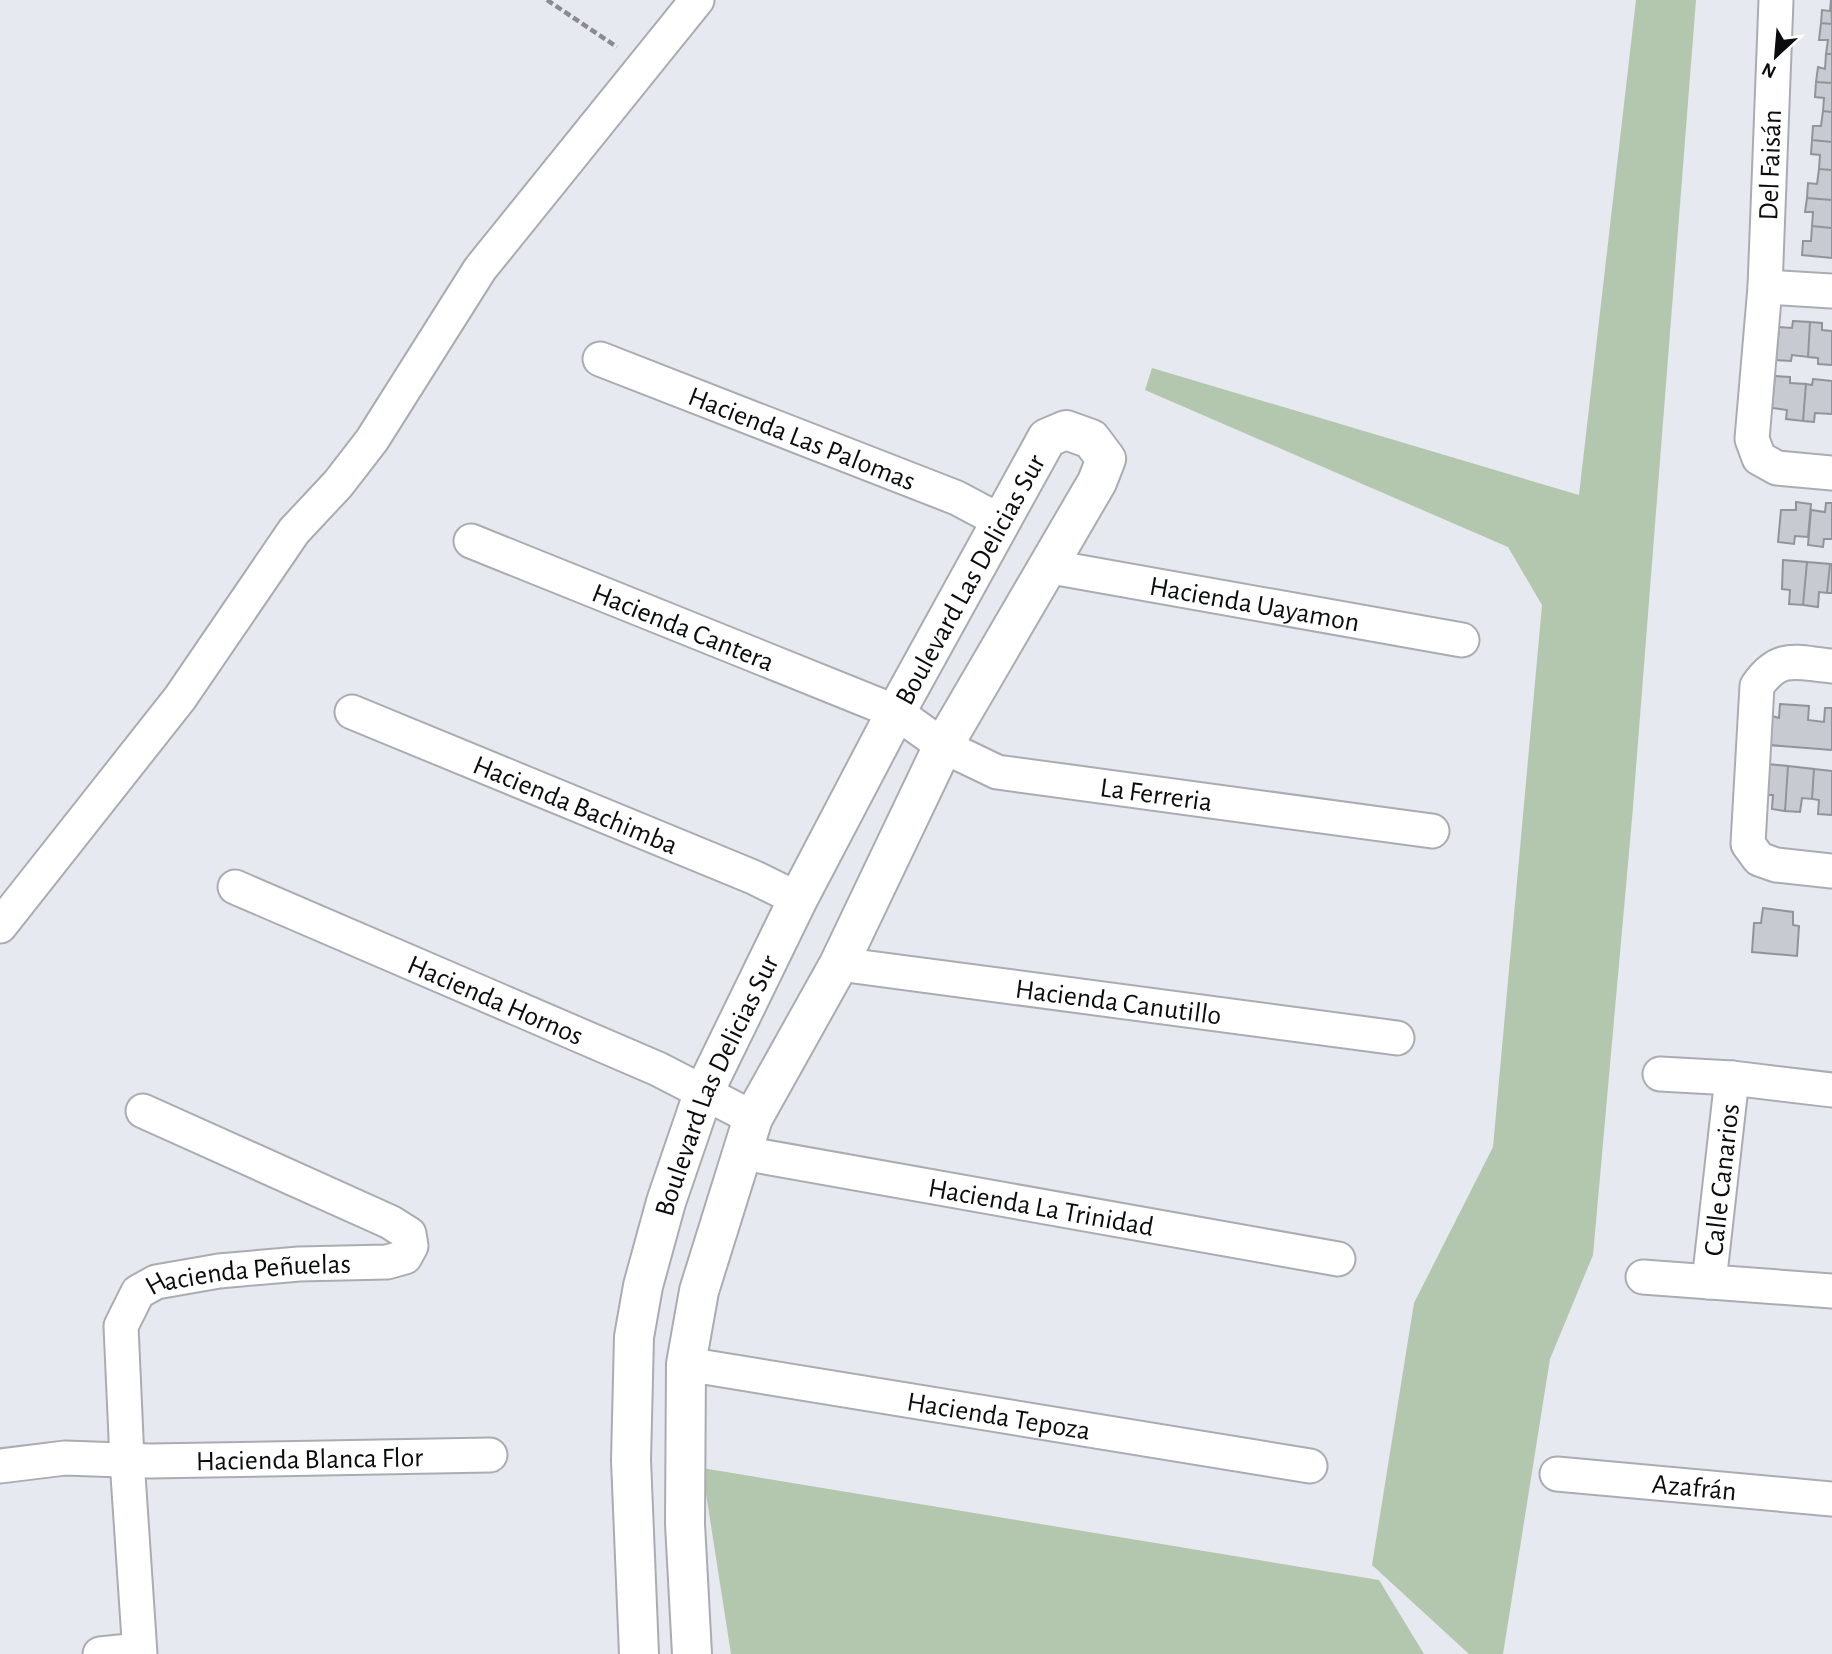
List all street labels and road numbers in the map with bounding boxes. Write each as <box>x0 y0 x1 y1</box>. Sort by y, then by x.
street label: Del Faisán <box>1755 109 1787 221</box>
street label: Hacienda Las Palomas <box>684 383 919 496</box>
street label: Boulevard Las Delicias Sur <box>891 450 1051 710</box>
street label: Hacienda Uayamon <box>1147 573 1361 637</box>
street label: Hacienda Cantera <box>588 579 778 677</box>
street label: Hacienda Bachimba <box>469 751 681 860</box>
street label: La Ferreria <box>1098 774 1214 817</box>
street label: Hacienda Hornos <box>403 951 587 1051</box>
street label: Boulevard Las Delicias Sur <box>651 951 784 1219</box>
street label: Hacienda Canutillo <box>1013 976 1223 1031</box>
street label: Calle Canarios <box>1700 1102 1745 1258</box>
street label: Hacienda La Trinidad <box>926 1174 1156 1242</box>
street label: Hacienda Peñuelas <box>141 1251 351 1301</box>
street label: Hacienda Tepoza <box>905 1388 1092 1446</box>
street label: Hacienda Blanca Flor <box>196 1444 423 1476</box>
street label: Azafrán <box>1651 1471 1738 1506</box>

